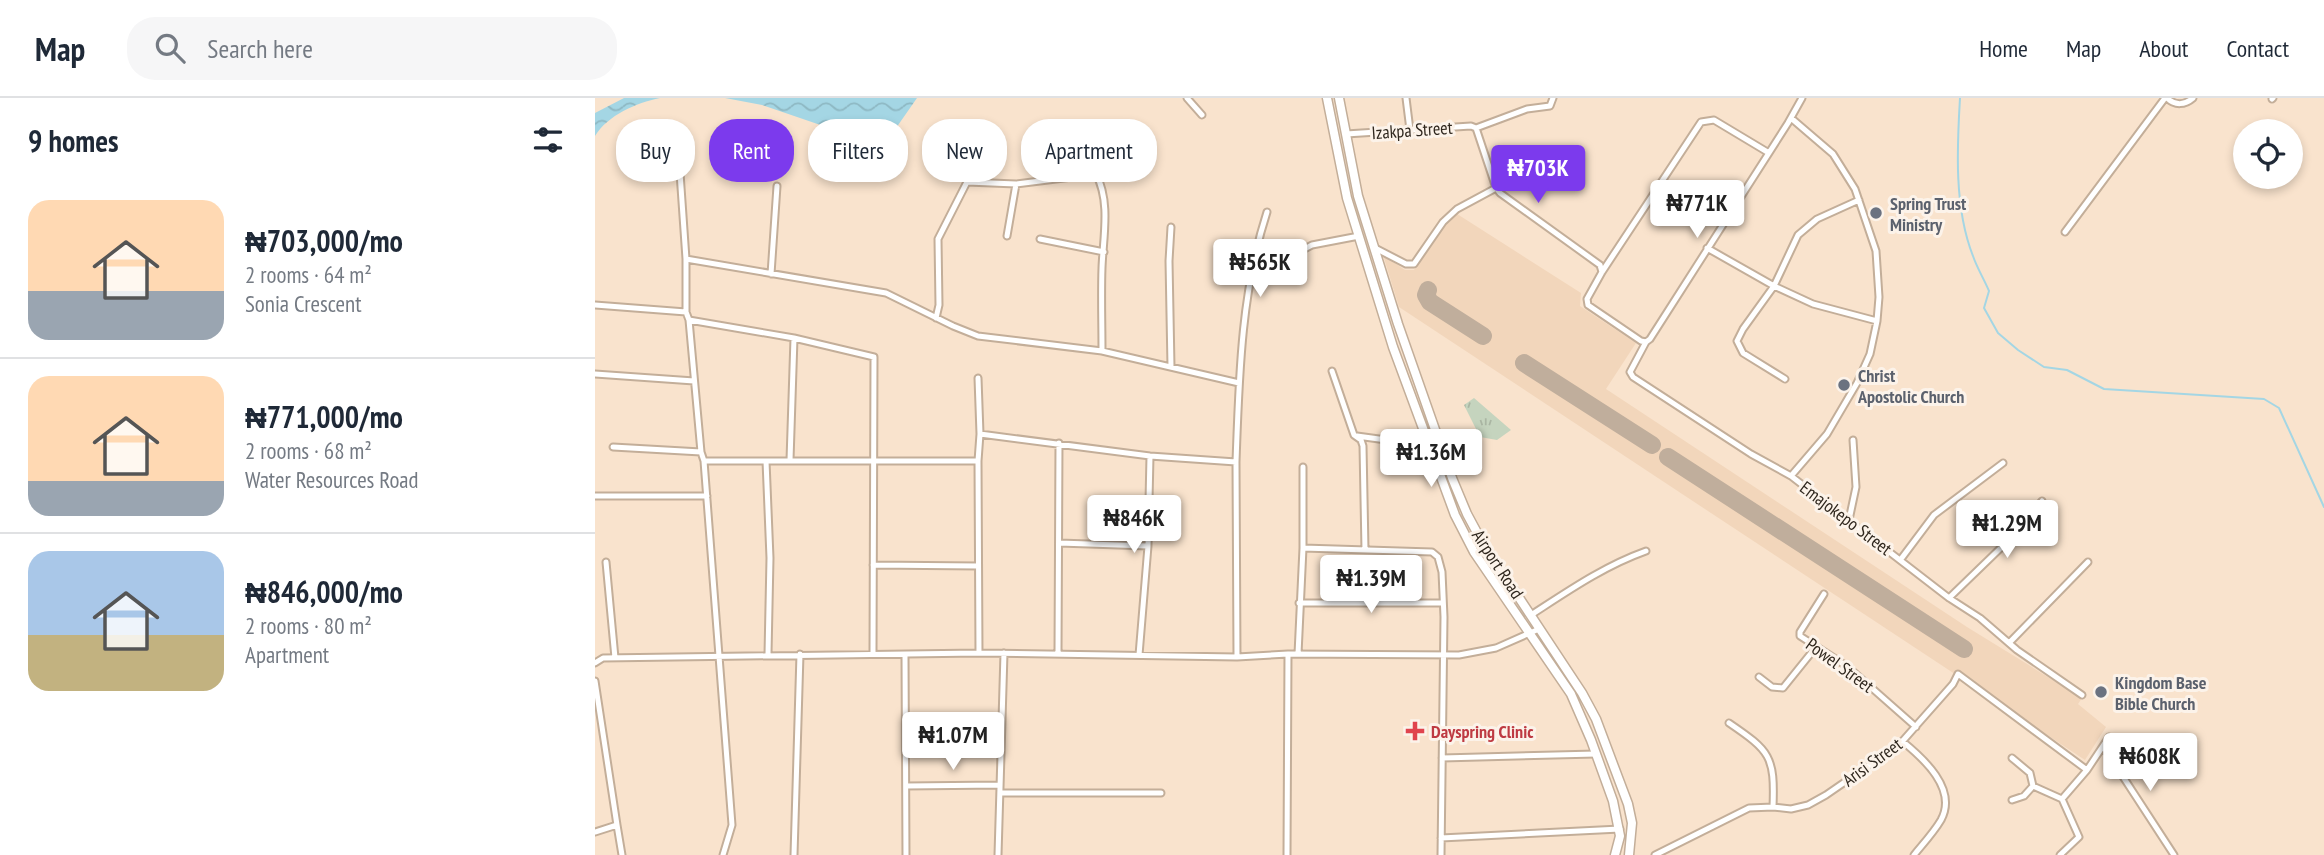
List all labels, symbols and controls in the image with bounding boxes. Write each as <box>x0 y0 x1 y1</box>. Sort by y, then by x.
search box <box>127 17 617 80</box>
text: Map <box>35 27 85 70</box>
icon: search <box>151 29 189 67</box>
text: Search here <box>207 32 313 65</box>
text: Home <box>1979 33 2028 64</box>
text: Map <box>2066 33 2101 64</box>
text: About <box>2139 33 2188 64</box>
text: Contact <box>2226 33 2289 64</box>
street label: Izakpa Street <box>1371 116 1453 144</box>
chip: Buy <box>616 119 695 182</box>
chip: Rent <box>709 119 794 182</box>
chip: Filters <box>808 119 908 182</box>
chip: New <box>922 119 1007 182</box>
chip: Apartment <box>1021 119 1157 182</box>
map controls <box>2233 119 2303 189</box>
button: locate <box>2233 119 2303 189</box>
text: 9 homes <box>28 121 119 160</box>
icon: filters <box>529 121 567 159</box>
pin: ₦703K <box>1489 146 1587 205</box>
text: ₦703K <box>1507 153 1569 182</box>
pin: ₦771K <box>1648 180 1746 240</box>
text: ₦771K <box>1666 188 1728 217</box>
place label: Spring Trust Ministry <box>1890 192 1967 236</box>
marker: Spring Trust Ministry <box>1868 205 1884 221</box>
text: ₦703,000/mo <box>245 221 403 260</box>
icon: home <box>84 228 168 312</box>
pin: ₦565K <box>1211 240 1309 299</box>
text: ₦565K <box>1229 247 1291 276</box>
text: 2 rooms · 64 m² <box>245 260 372 289</box>
text: Sonia Crescent <box>245 289 361 318</box>
place label: Christ Apostolic Church <box>1857 364 1964 408</box>
marker: Christ Apostolic Church <box>1836 377 1852 393</box>
text: ₦771,000/mo <box>245 397 403 436</box>
icon: home <box>84 404 168 488</box>
pin: ₦1.36M <box>1374 430 1488 489</box>
text: 2 rooms · 68 m² <box>245 436 372 465</box>
text: ₦1.36M <box>1396 437 1466 466</box>
text: Water Resources Road <box>245 465 419 494</box>
street label: Emajokepo Street <box>1795 476 1897 560</box>
pin: ₦846K <box>1085 496 1183 555</box>
pin: ₦1.29M <box>1950 500 2064 560</box>
text: ₦846K <box>1103 503 1165 532</box>
text: ₦1.29M <box>1972 508 2042 537</box>
street label: Airport Road <box>1467 525 1529 603</box>
pin: ₦1.39M <box>1314 556 1428 615</box>
text: ₦1.39M <box>1336 563 1406 592</box>
text: ₦846,000/mo <box>245 572 403 611</box>
icon: home <box>84 579 168 663</box>
text: 2 rooms · 80 m² <box>245 611 372 640</box>
street label: Powel Street <box>1802 633 1879 697</box>
text: Apartment <box>245 640 329 669</box>
place label: Kingdom Base Bible Church <box>2115 671 2207 715</box>
marker: Kingdom Base Bible Church <box>2093 684 2109 700</box>
pin: ₦1.07M <box>896 712 1010 772</box>
text: ₦1.07M <box>918 720 988 749</box>
place label: Dayspring Clinic <box>1431 720 1534 743</box>
marker: Dayspring Clinic <box>1405 721 1425 741</box>
street label: Arisi Street <box>1838 733 1906 791</box>
pin: ₦608K <box>2101 734 2199 793</box>
text: ₦608K <box>2119 741 2181 770</box>

